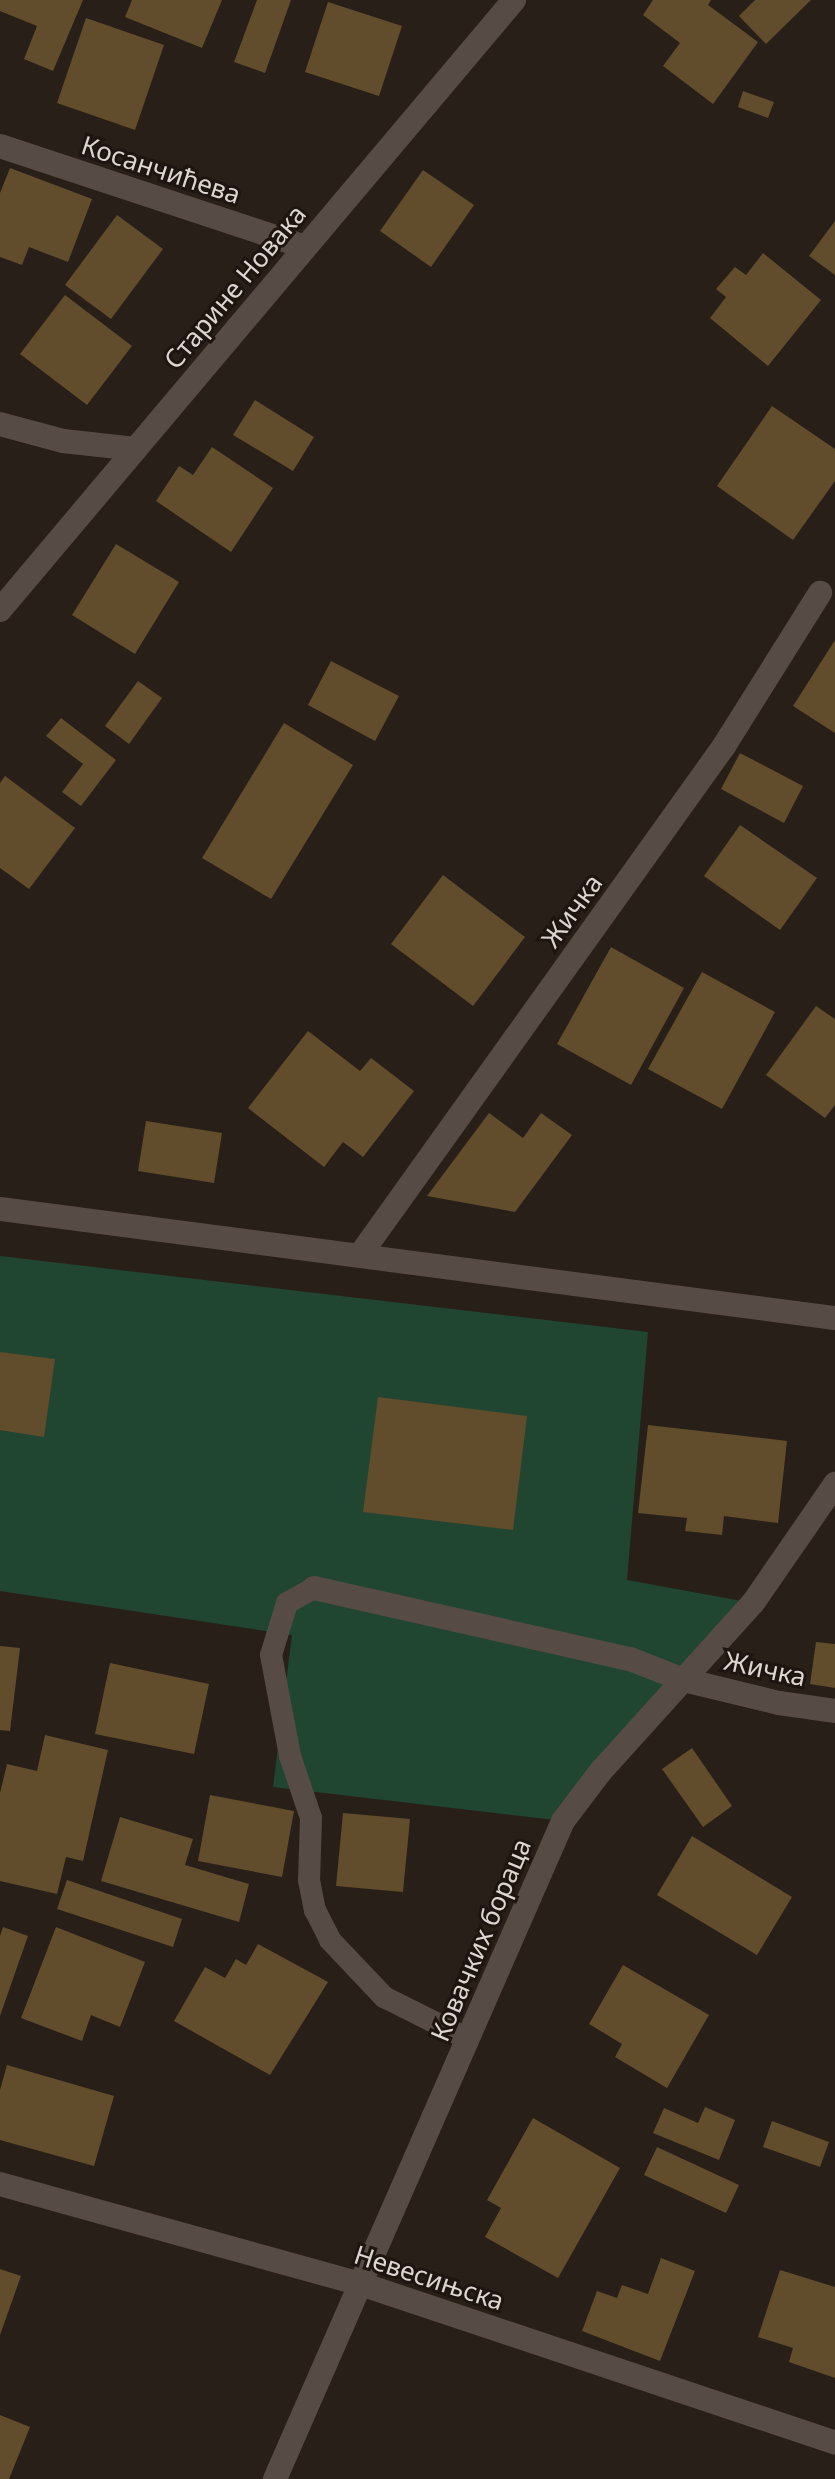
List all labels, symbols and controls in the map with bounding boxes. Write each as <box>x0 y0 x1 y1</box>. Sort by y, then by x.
street label: Косанчићева <box>78 130 244 210</box>
street label: Старине Новака <box>158 199 312 375</box>
street label: Жичка <box>535 868 609 954</box>
street label: Жичка <box>721 1645 809 1693</box>
street label: Ковачких бораца <box>424 1834 538 2046</box>
street label: Невесињска <box>350 2239 508 2317</box>

